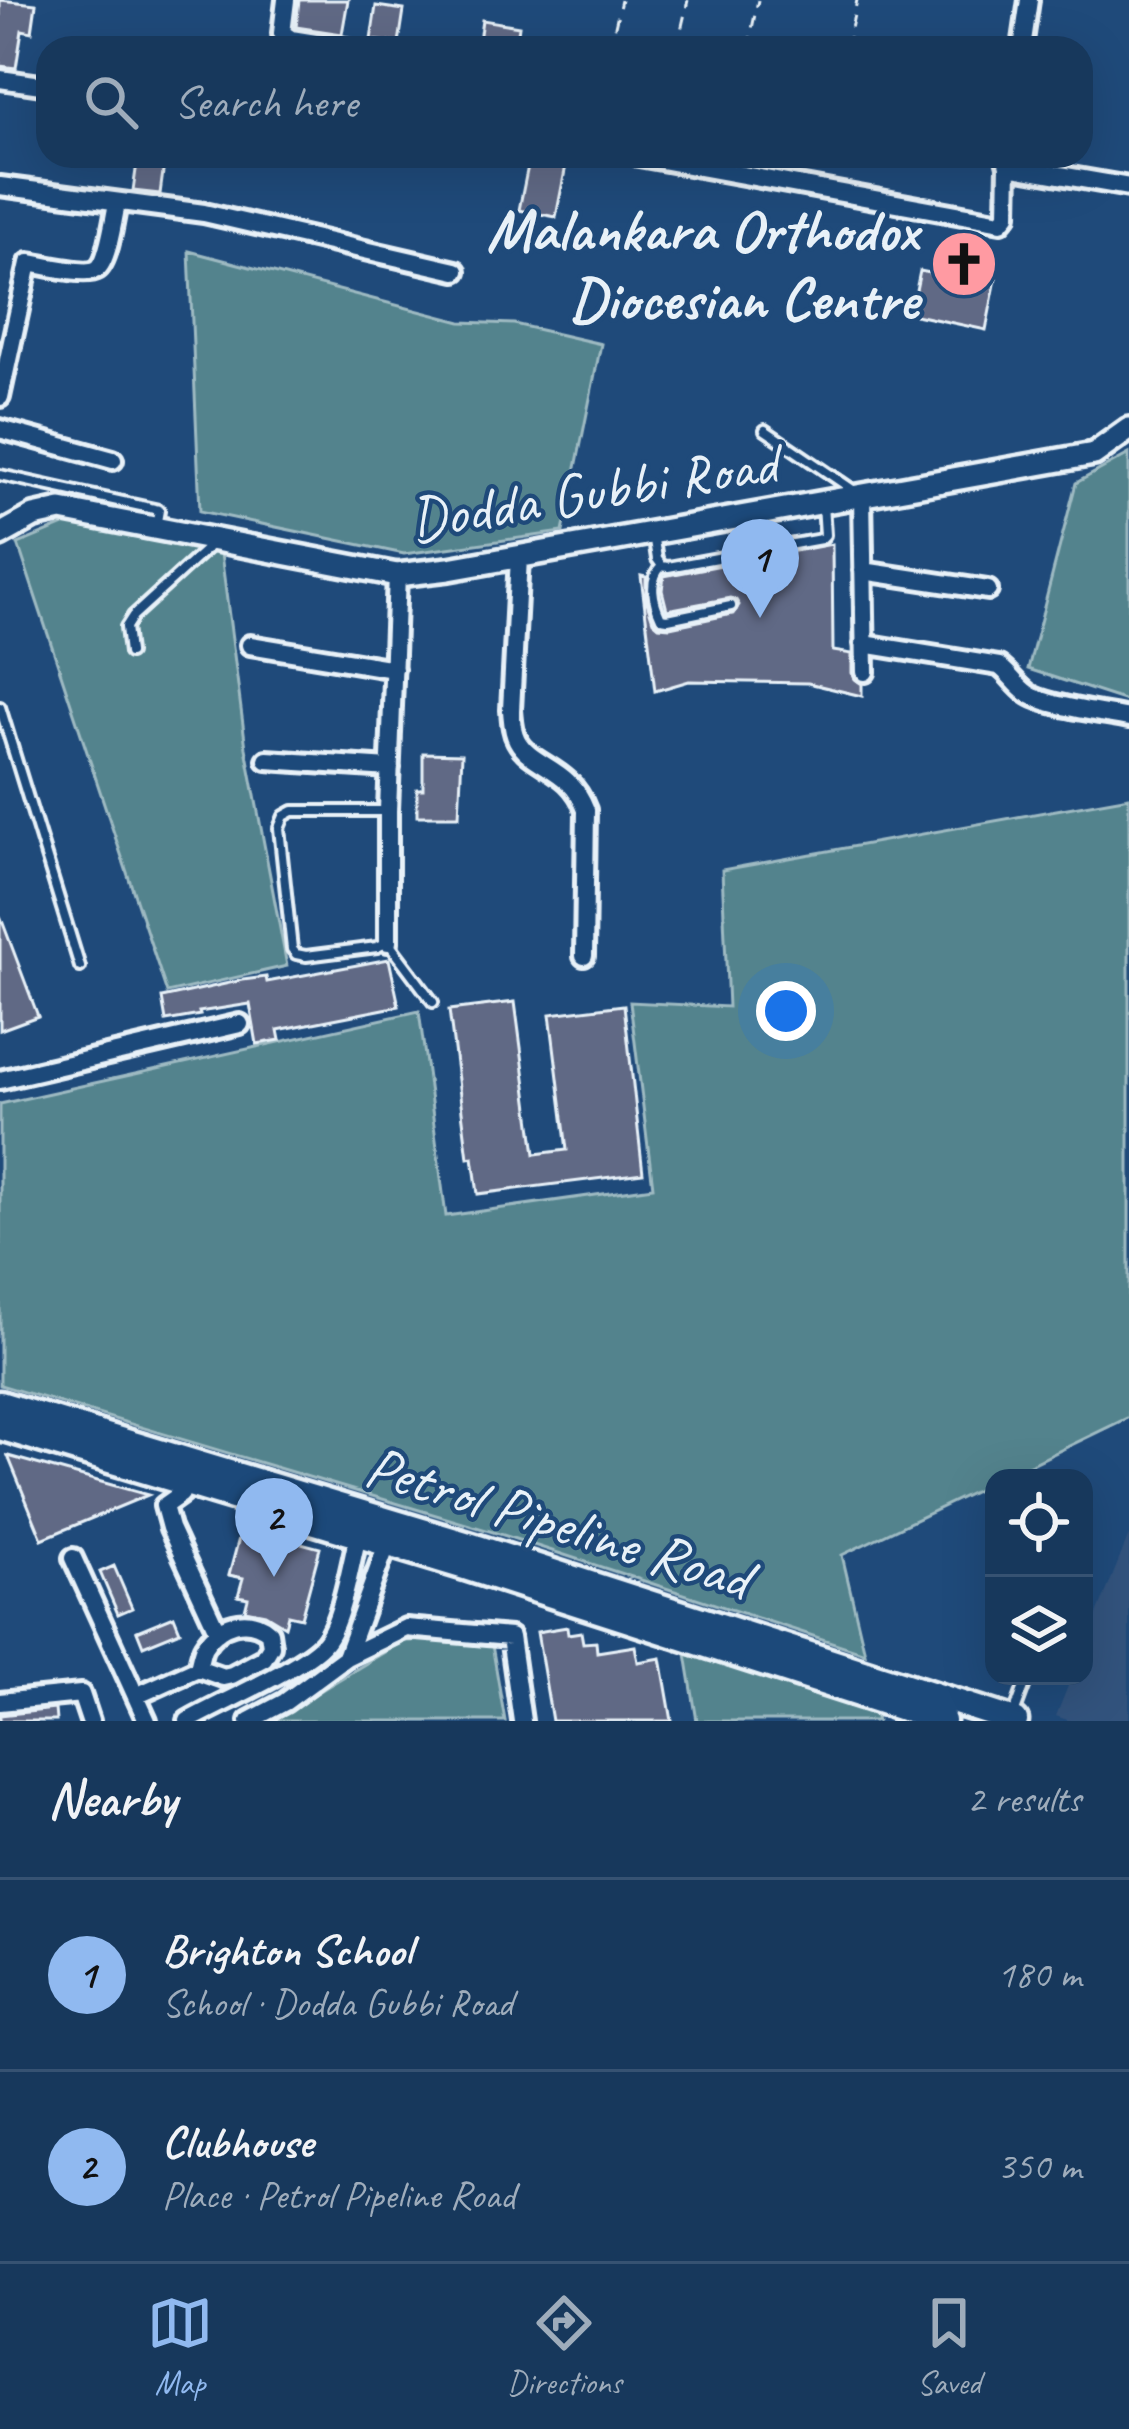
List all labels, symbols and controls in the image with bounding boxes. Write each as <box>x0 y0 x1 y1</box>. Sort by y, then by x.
search box <box>36 36 1093 168</box>
icon: search <box>78 69 144 135</box>
text: Search here <box>174 74 357 131</box>
place label: Malankara Orthodox Diocesian Centre <box>486 192 923 337</box>
church icon: Malankara Orthodox Diocesian Centre <box>929 229 999 299</box>
street label: Dodda Gubbi Road <box>404 423 790 558</box>
pin: 1 <box>721 519 799 618</box>
your location <box>756 981 816 1041</box>
street label: Petrol Pipeline Road <box>357 1428 767 1619</box>
map controls <box>985 1469 1093 1685</box>
button: locate <box>985 1469 1093 1577</box>
pin: 2 <box>235 1478 313 1577</box>
button: layers <box>985 1577 1093 1685</box>
text: Nearby <box>48 1767 176 1831</box>
text: 2 results <box>967 1775 1081 1824</box>
text: Brighton School <box>162 1922 412 1979</box>
text: 1 <box>78 1950 96 1999</box>
text: 180 m <box>997 1950 1081 1999</box>
text: School · Dodda Gubbi Road <box>162 1979 513 2028</box>
text: Clubhouse <box>162 2114 313 2171</box>
text: 2 <box>78 2142 96 2191</box>
text: 350 m <box>997 2142 1081 2191</box>
text: Place · Petrol Pipeline Road <box>162 2171 515 2220</box>
tab: Map <box>147 2290 213 2404</box>
tab: Directions <box>507 2290 622 2404</box>
tab: Saved <box>916 2290 982 2404</box>

